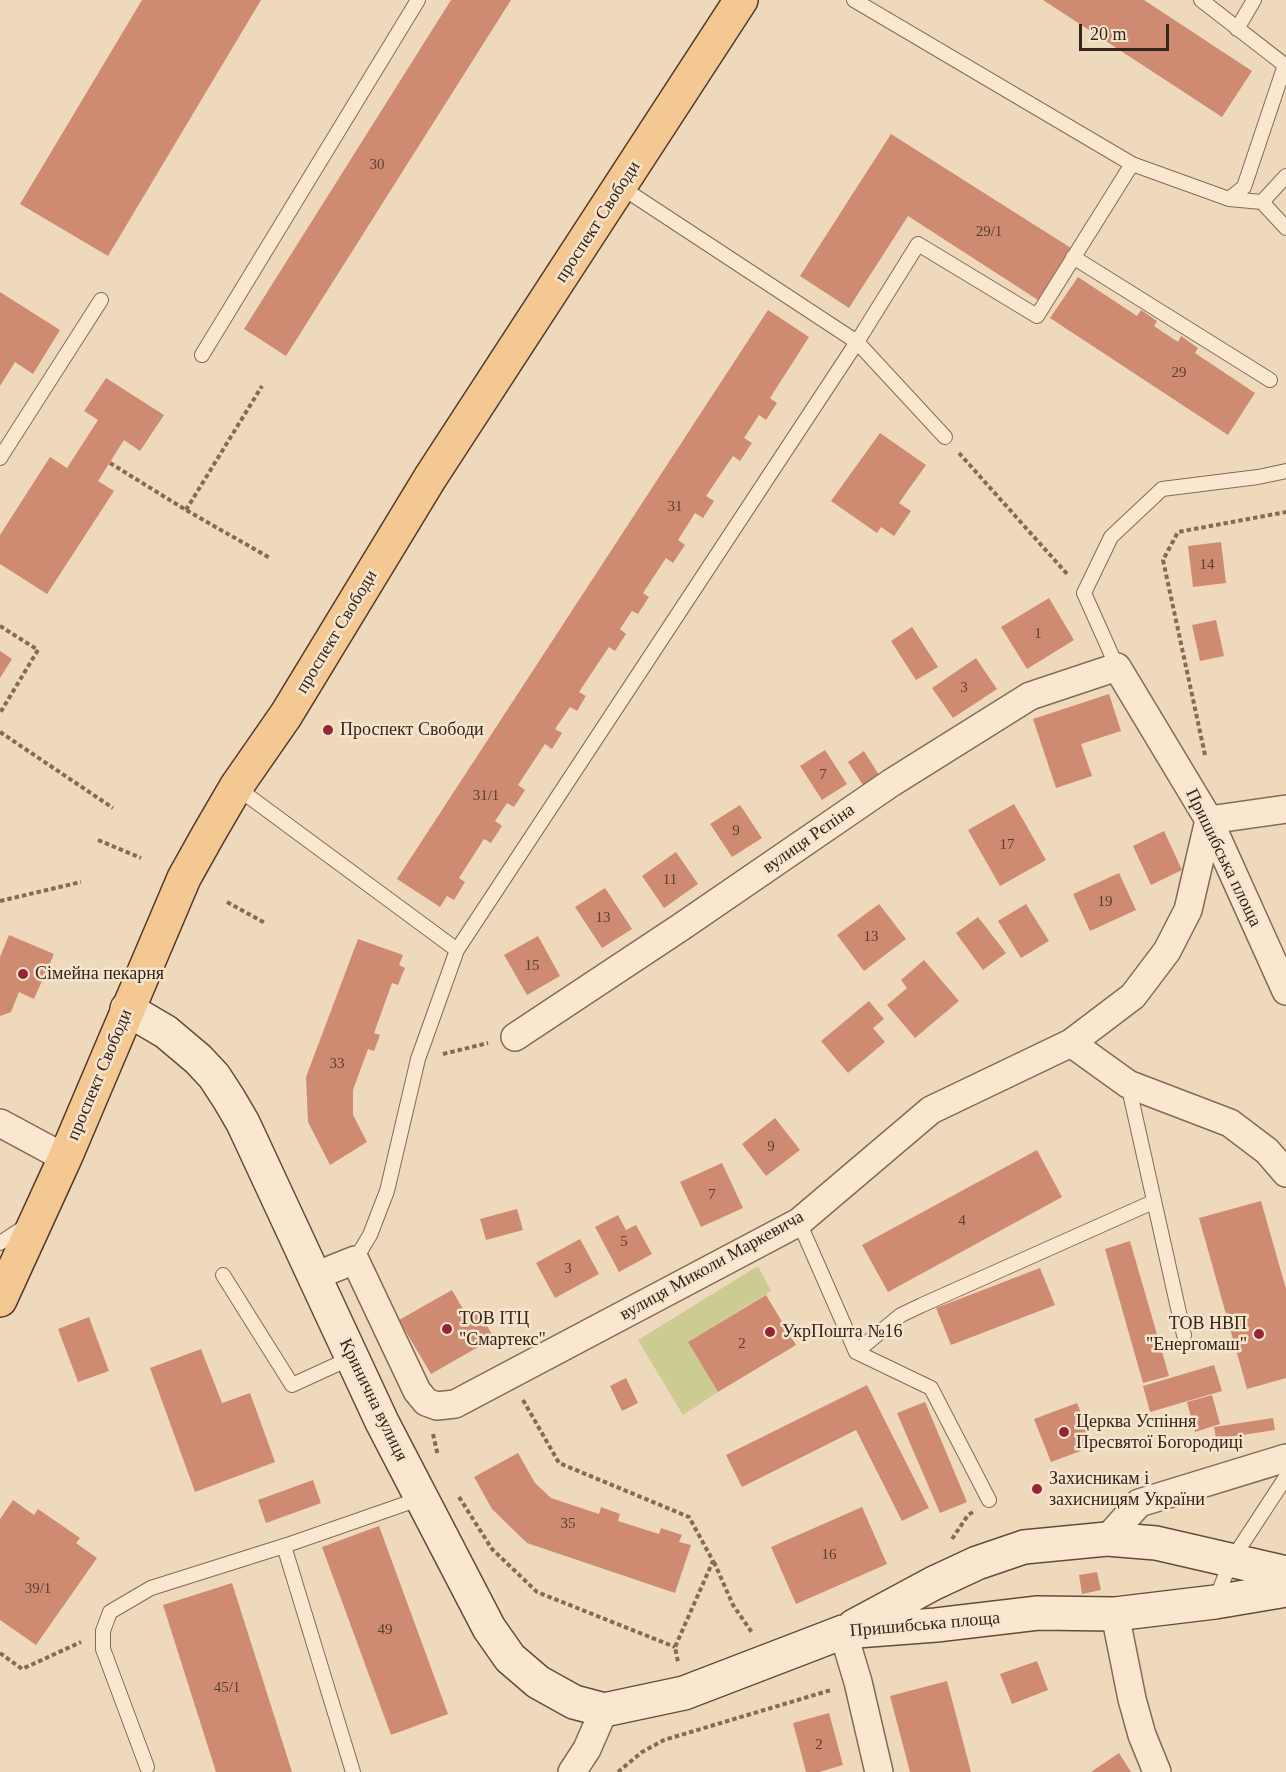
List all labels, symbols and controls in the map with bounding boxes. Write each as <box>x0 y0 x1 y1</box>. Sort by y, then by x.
scale bar <box>1082 12 1172 50</box>
text: 20 m <box>1090 24 1127 44</box>
house number: 30 <box>370 156 385 174</box>
street label: проспект Свободи <box>551 157 645 287</box>
house number: 29/1 <box>976 223 1002 241</box>
house number: 29 <box>1172 364 1186 382</box>
house number: 31 <box>668 498 682 516</box>
house number: 14 <box>1200 556 1214 574</box>
street label: проспект Свободи <box>292 566 382 698</box>
house number: 1 <box>1034 625 1042 643</box>
house number: 3 <box>960 679 968 697</box>
place label: Проспект Свободи <box>340 719 484 741</box>
marker: Проспект Свободи <box>321 723 335 737</box>
house number: 7 <box>819 766 827 784</box>
street label: Пришибська площа <box>1180 785 1266 931</box>
house number: 31/1 <box>473 787 499 805</box>
street label: вулиця Рєпіна <box>759 799 859 879</box>
house number: 9 <box>732 822 740 840</box>
house number: 17 <box>1000 836 1014 854</box>
house number: 11 <box>663 871 677 889</box>
house number: 19 <box>1098 893 1112 911</box>
house number: 13 <box>596 909 610 927</box>
house number: 13 <box>864 928 878 946</box>
house number: 15 <box>524 957 540 975</box>
place label: Сімейна пекарня <box>35 963 164 985</box>
marker: Сімейна пекарня <box>16 967 30 981</box>
street label: проспект Свободи <box>63 1006 137 1144</box>
house number: 33 <box>330 1055 344 1073</box>
house number: 9 <box>767 1138 775 1156</box>
house number: 7 <box>708 1186 716 1204</box>
street label: вулиця Миколи Маркевича <box>616 1206 808 1326</box>
house number: 4 <box>958 1212 966 1230</box>
house number: 5 <box>620 1233 628 1251</box>
house number: 3 <box>564 1260 572 1278</box>
place label: ТОВ ІТЦ "Смартекс" <box>459 1308 546 1350</box>
place label: ТОВ НВП "Енергомаш" <box>1146 1313 1247 1356</box>
place label: УкрПошта №16 <box>782 1321 903 1343</box>
marker: ТОВ ІТЦ "Смартекс" <box>440 1322 454 1336</box>
marker: УкрПошта №16 <box>763 1325 777 1339</box>
marker: ТОВ НВП "Енергомаш" <box>1252 1327 1266 1341</box>
street label: Кринична вулиця <box>334 1335 412 1465</box>
house number: 2 <box>738 1335 746 1353</box>
place label: Церква Успіння Пресвятої Богородиці <box>1076 1411 1243 1454</box>
marker: Церква Успіння Пресвятої Богородиці <box>1057 1425 1071 1439</box>
place label: Захисникам і захисницям України <box>1049 1468 1205 1510</box>
marker: Захисникам і захисницям України <box>1030 1482 1044 1496</box>
house number: 35 <box>560 1515 576 1533</box>
house number: 16 <box>822 1546 836 1564</box>
house number: 39/1 <box>25 1580 51 1598</box>
street label: Пришибська площа <box>849 1608 1001 1642</box>
house number: 49 <box>378 1621 392 1639</box>
house number: 45/1 <box>214 1679 240 1697</box>
house number: 2 <box>815 1736 823 1754</box>

